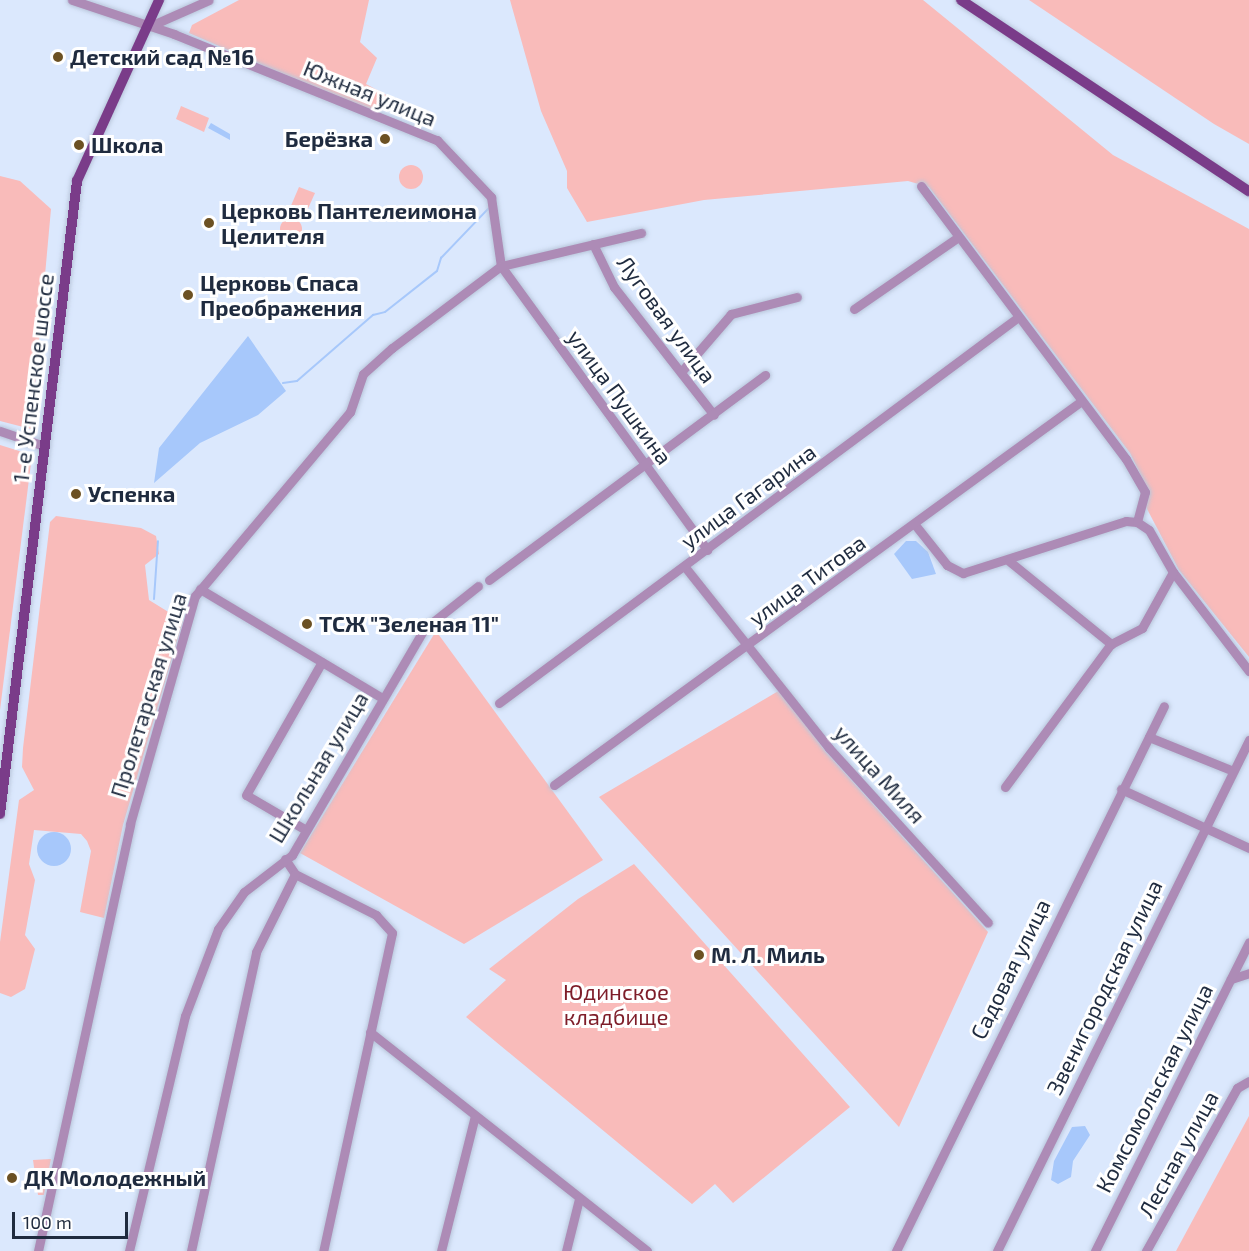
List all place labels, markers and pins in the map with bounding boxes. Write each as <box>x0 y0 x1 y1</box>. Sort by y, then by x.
place label: Детский сад №16 <box>70 44 254 70</box>
marker: Детский сад №16 <box>51 50 65 64</box>
place label: Берёзка <box>285 126 373 152</box>
place label: Школа <box>91 132 163 158</box>
marker: Берёзка <box>378 132 392 146</box>
marker: Школа <box>72 138 86 152</box>
place label: Церковь Пантелеимона Целителя <box>221 197 477 248</box>
marker: Церковь Пантелеимона Целителя <box>202 216 216 230</box>
place label: Церковь Спаса Преображения <box>200 269 363 320</box>
marker: Церковь Спаса Преображения <box>181 288 195 302</box>
place label: Успенка <box>88 481 175 507</box>
marker: Успенка <box>69 487 83 501</box>
place label: ТСЖ "Зеленая 11" <box>319 611 499 637</box>
marker: ТСЖ "Зеленая 11" <box>300 617 314 631</box>
place label: М. Л. Миль <box>711 942 825 968</box>
marker: М. Л. Миль <box>692 948 706 962</box>
place label: ДК Молодежный <box>24 1165 206 1191</box>
marker: ДК Молодежный <box>5 1171 19 1185</box>

